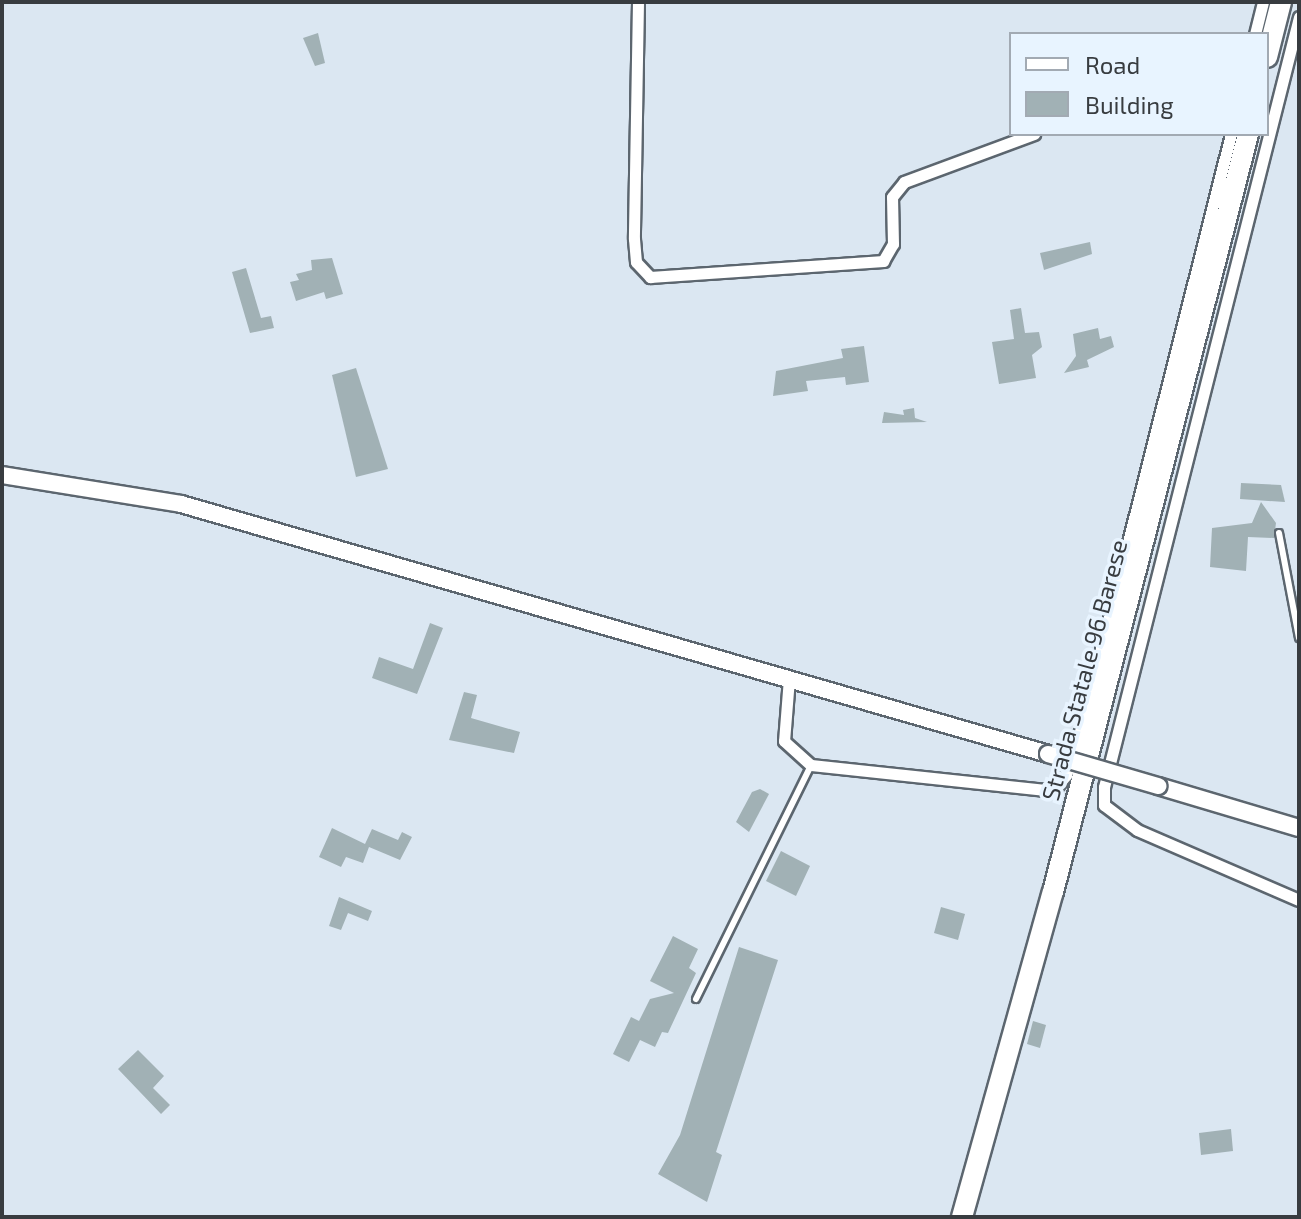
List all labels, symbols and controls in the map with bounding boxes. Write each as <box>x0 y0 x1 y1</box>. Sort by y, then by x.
legend <box>1009 32 1269 136</box>
text: Road <box>1085 50 1140 79</box>
text: Building <box>1085 90 1174 119</box>
street label: Strada Statale 96 Barese <box>1035 536 1133 804</box>

